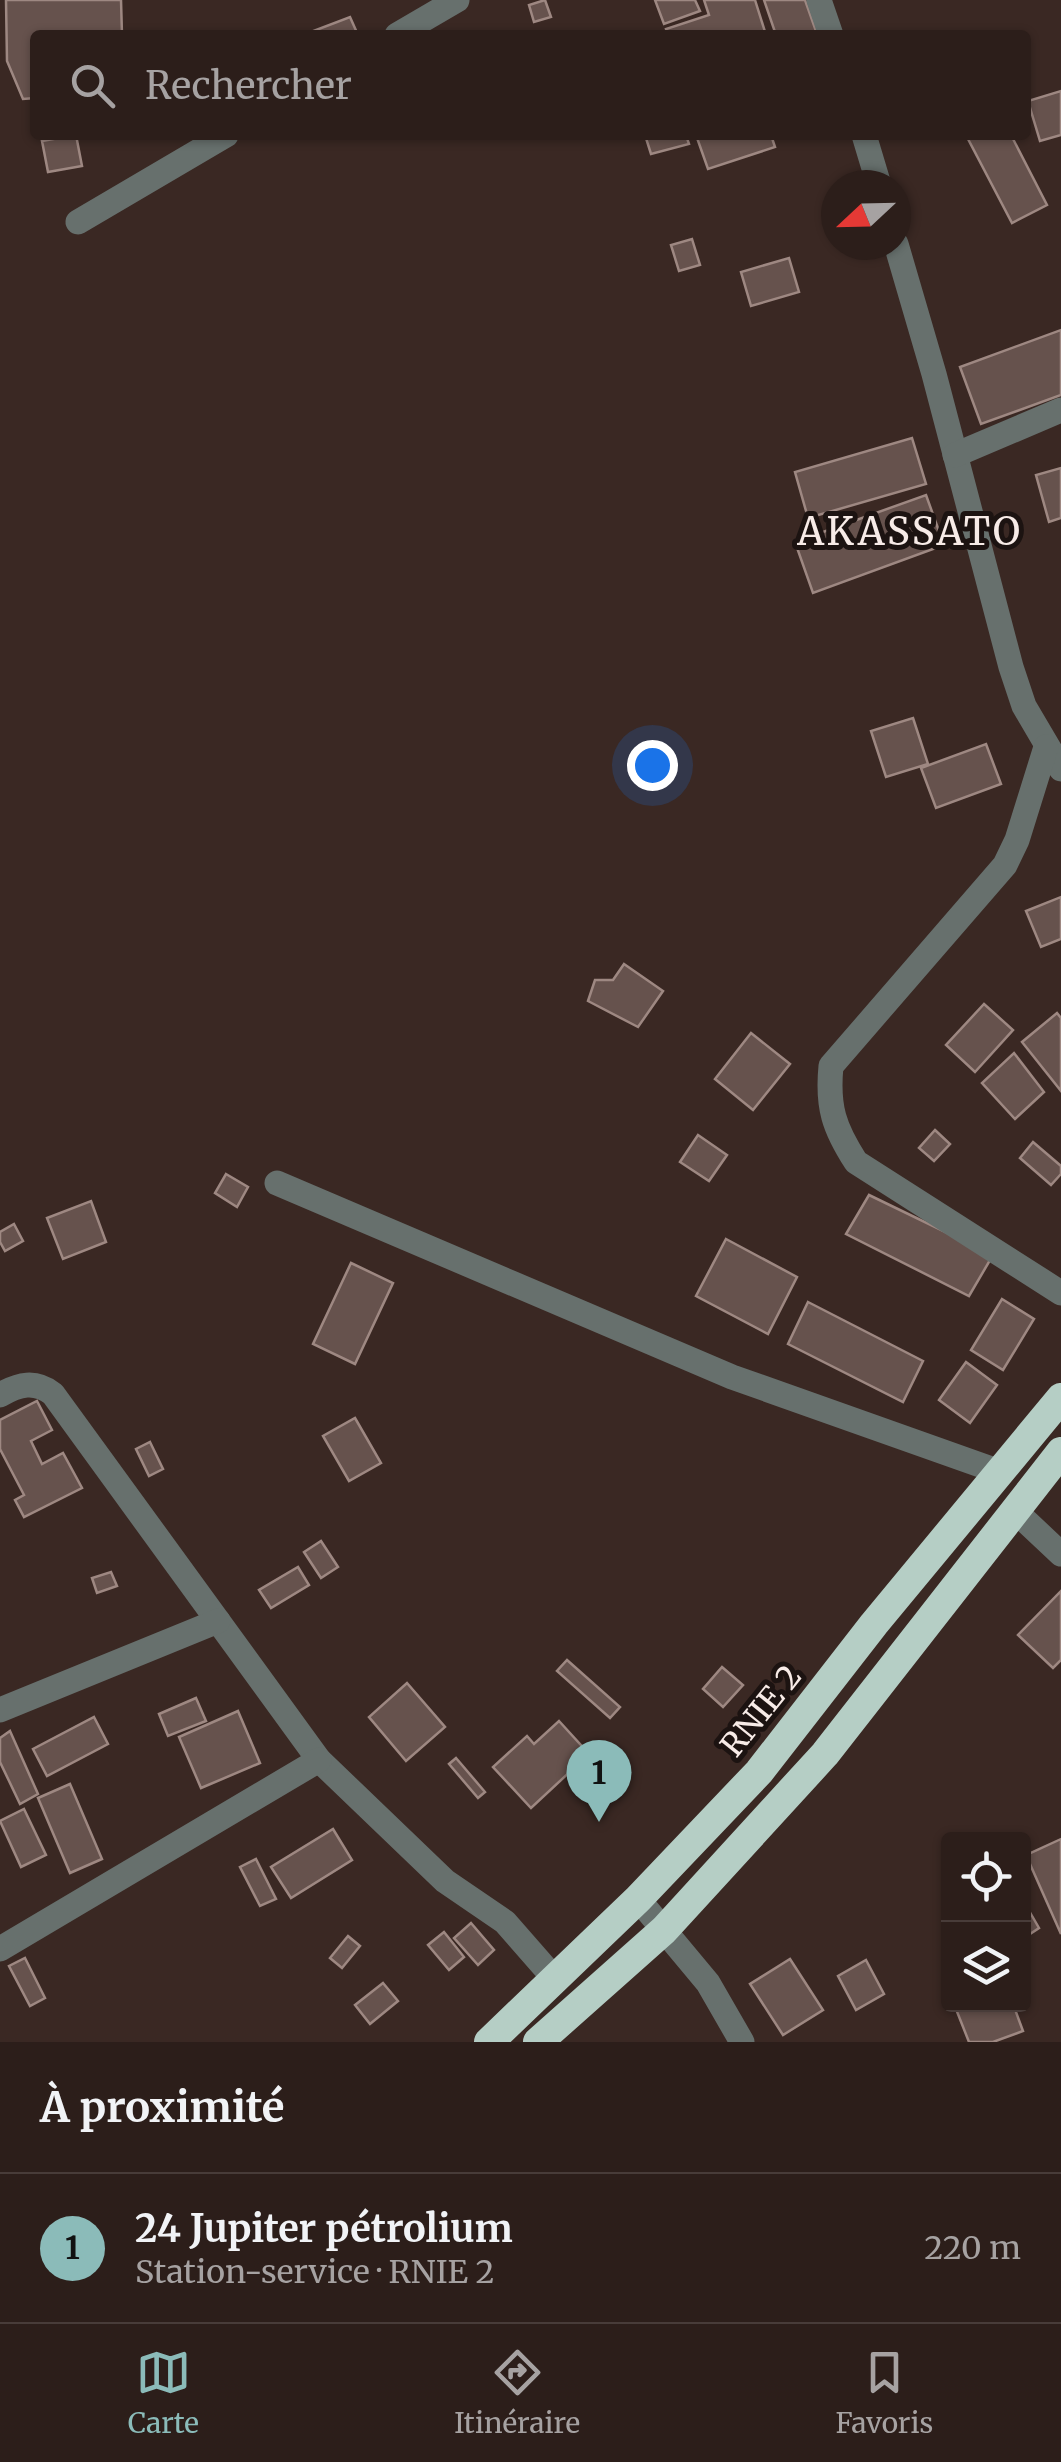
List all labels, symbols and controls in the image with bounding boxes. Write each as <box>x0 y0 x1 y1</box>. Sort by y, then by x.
search box <box>30 30 1031 140</box>
icon: search <box>65 58 120 113</box>
text: Rechercher <box>145 62 352 109</box>
north arrow <box>821 170 911 260</box>
district label: AKASSATO <box>796 508 1023 555</box>
your location <box>627 740 678 791</box>
street label: RNIE 2 <box>712 1657 810 1765</box>
pin: 1 <box>566 1740 632 1822</box>
map controls <box>941 1832 1031 2012</box>
button: locate <box>941 1832 1031 1922</box>
button: layers <box>941 1922 1031 2012</box>
text: À proximité <box>40 2081 284 2133</box>
text: 24 Jupiter pétrolium <box>135 2205 513 2252</box>
text: 1 <box>65 2228 80 2268</box>
text: 220 m <box>924 2228 1021 2268</box>
text: Station-service · RNIE 2 <box>135 2252 494 2292</box>
tab: Carte <box>128 2345 199 2441</box>
tab: Itinéraire <box>454 2345 580 2441</box>
tab: Favoris <box>835 2345 933 2441</box>

